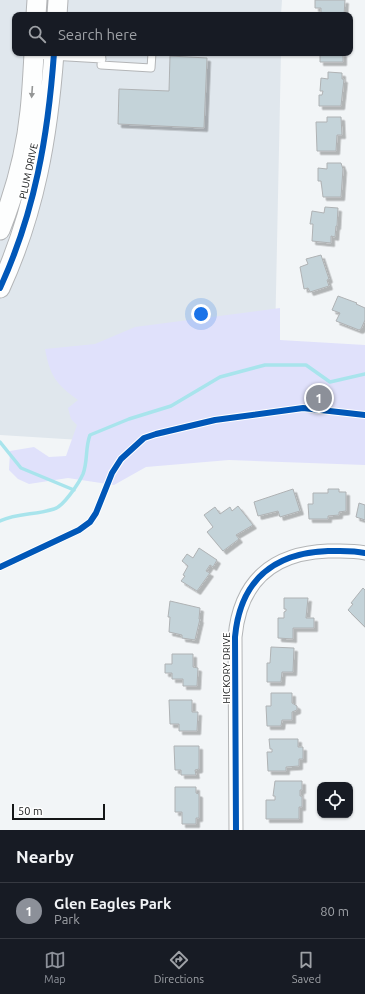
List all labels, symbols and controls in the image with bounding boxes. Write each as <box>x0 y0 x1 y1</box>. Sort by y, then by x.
search box <box>12 12 353 56</box>
icon: search <box>26 23 48 45</box>
text: Search here <box>58 26 137 43</box>
one-way arrow <box>28 86 35 98</box>
street label: PLUM DRIVE <box>17 142 40 200</box>
your location <box>191 304 211 324</box>
pin: 1 <box>306 383 332 413</box>
street label: HICKORY DRIVE <box>221 632 232 704</box>
map controls <box>317 782 353 818</box>
button: locate <box>317 782 353 818</box>
scale bar <box>12 802 105 821</box>
text: 50 m <box>18 805 42 817</box>
text: Nearby <box>16 847 74 866</box>
text: Glen Eagles Park <box>54 895 171 912</box>
text: 1 <box>25 904 33 918</box>
text: 80 m <box>320 904 349 918</box>
text: Park <box>54 912 80 926</box>
tab: Map <box>44 949 66 985</box>
tab: Directions <box>154 949 204 985</box>
tab: Saved <box>292 949 321 985</box>

